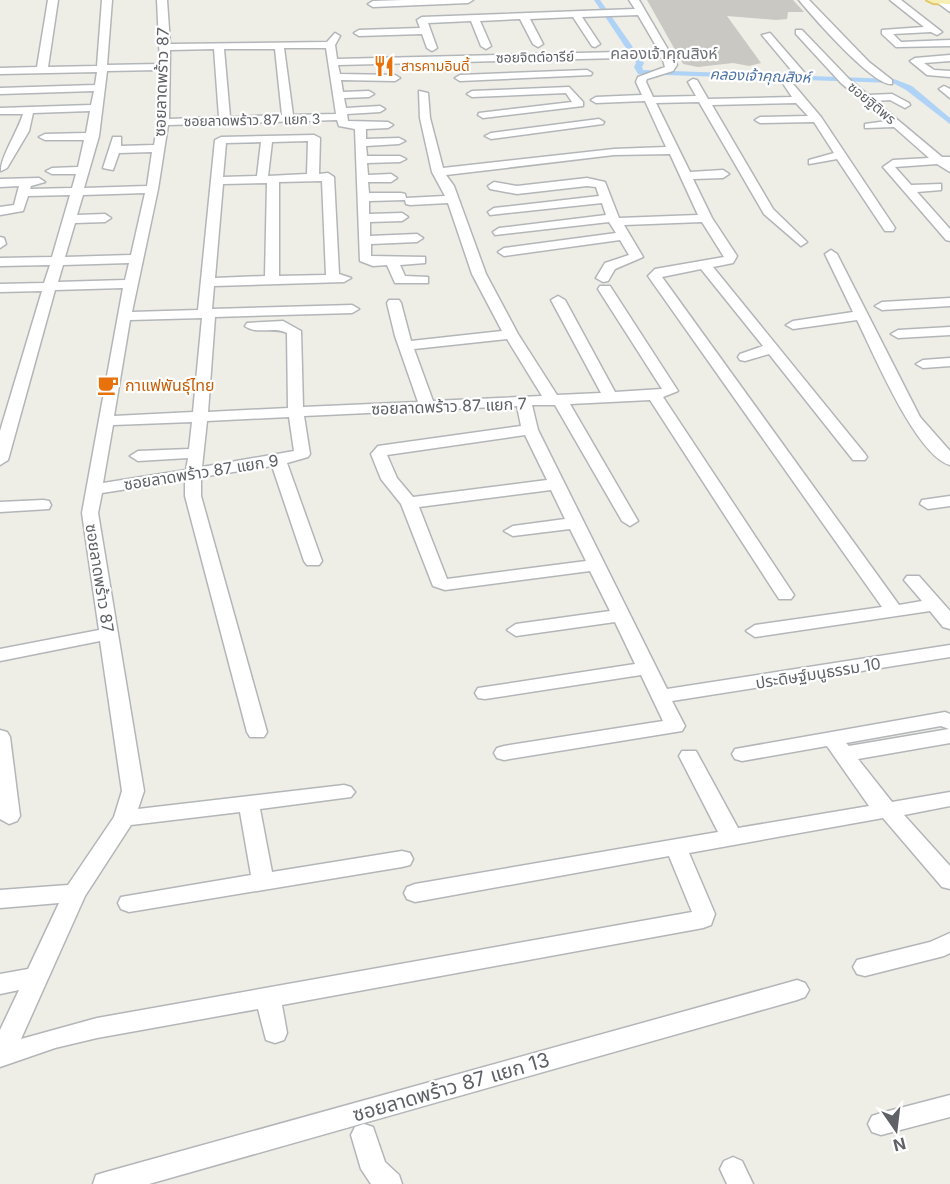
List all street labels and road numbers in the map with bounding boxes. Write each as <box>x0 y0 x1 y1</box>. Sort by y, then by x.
street label: ซอยลาดพร้าว 87 <box>149 27 173 137</box>
street label: ซอยจิตต์อารีย์ <box>496 47 574 66</box>
street label: ซอยฐิติพร <box>845 78 900 128</box>
street label: ซอยลาดพร้าว 87 แยก 3 <box>183 110 321 129</box>
street label: ซอยลาดพร้าว 87 แยก 7 <box>371 393 527 419</box>
street label: ซอยลาดพร้าว 87 แยก 9 <box>122 450 280 494</box>
street label: ซอยลาดพร้าว 87 <box>82 522 118 634</box>
street label: ประดิษฐ์มนูธรรม 10 <box>754 653 882 693</box>
street label: ซอยลาดพร้าว 87 แยก 13 <box>350 1047 552 1127</box>

